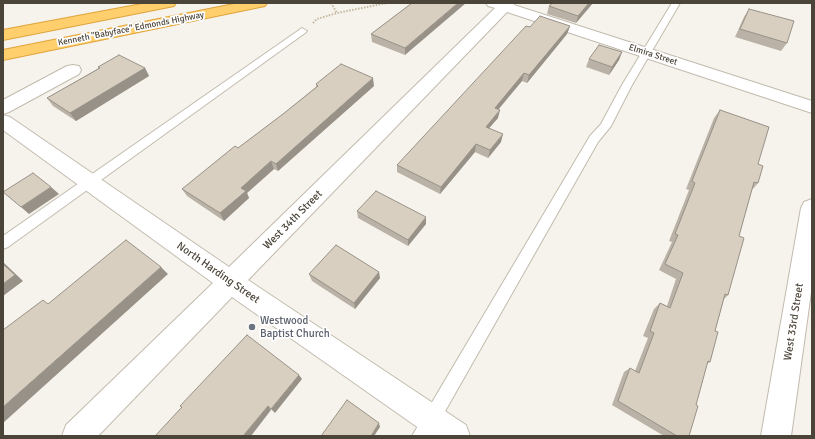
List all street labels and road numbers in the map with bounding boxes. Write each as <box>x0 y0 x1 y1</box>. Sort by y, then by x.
street label: Kenneth "Babyface" Edmonds Highway <box>57 10 205 48</box>
street label: Elmira Street <box>627 42 679 68</box>
street label: West 34th Street <box>261 188 325 252</box>
street label: North Harding Street <box>174 239 262 307</box>
street label: West 33rd Street <box>781 282 807 362</box>

